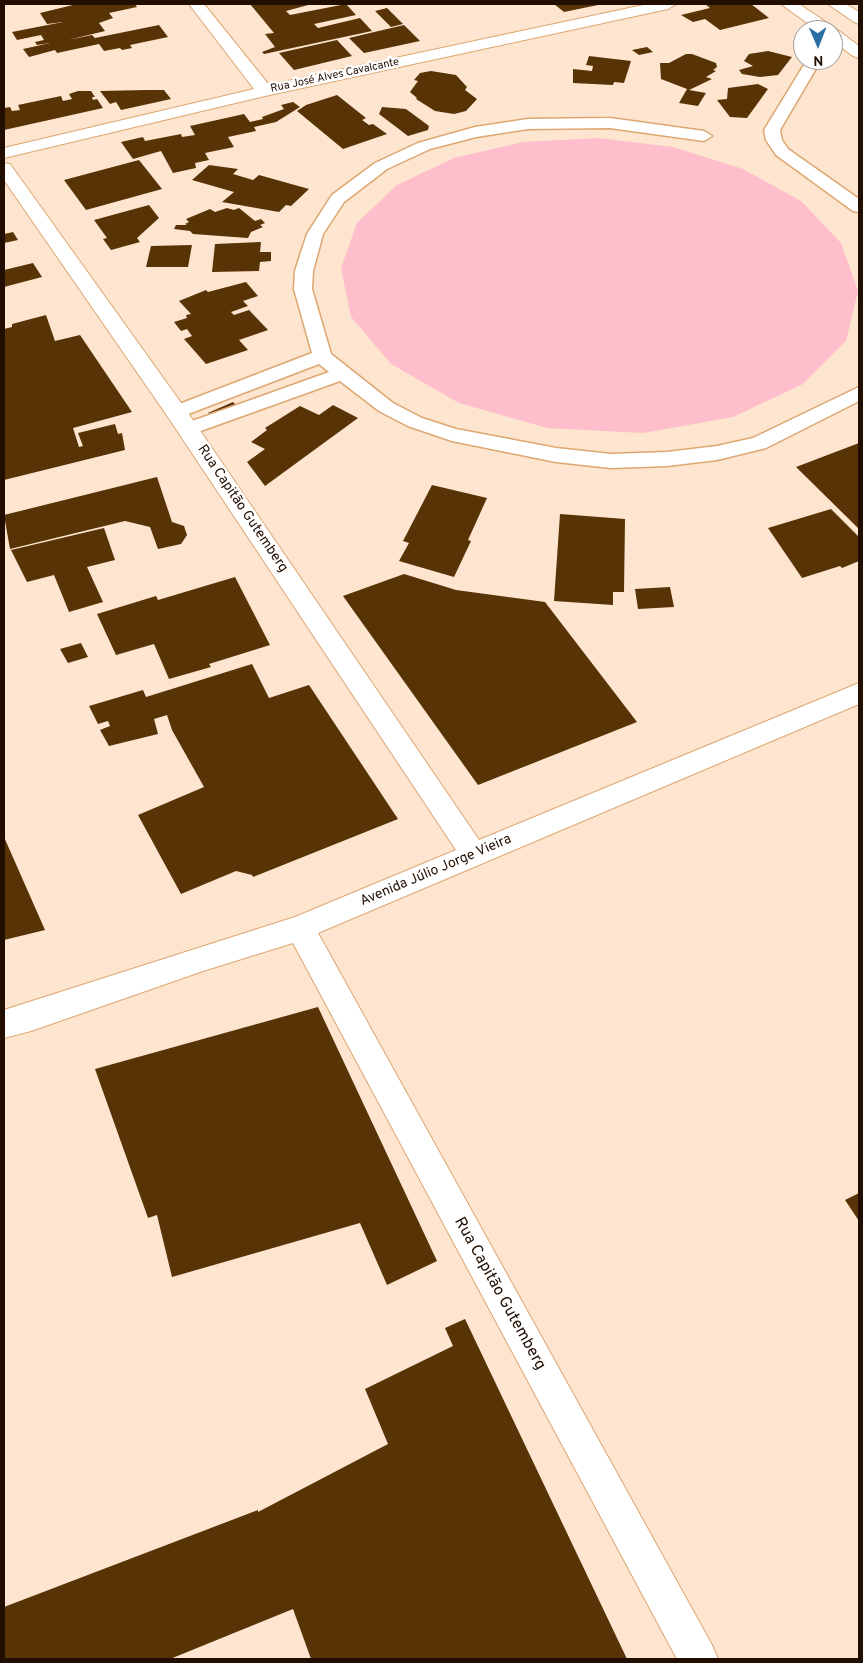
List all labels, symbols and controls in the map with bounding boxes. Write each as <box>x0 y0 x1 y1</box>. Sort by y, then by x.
north arrow <box>793 20 843 70</box>
text: N <box>813 51 823 68</box>
street label: Rua José Alves Cavalcante <box>269 56 401 96</box>
street label: Rua Capitão Gutemberg <box>193 442 291 576</box>
street label: Avenida Júlio Jorge Vieira <box>358 831 514 911</box>
street label: Rua Capitão Gutemberg <box>449 1214 549 1374</box>

